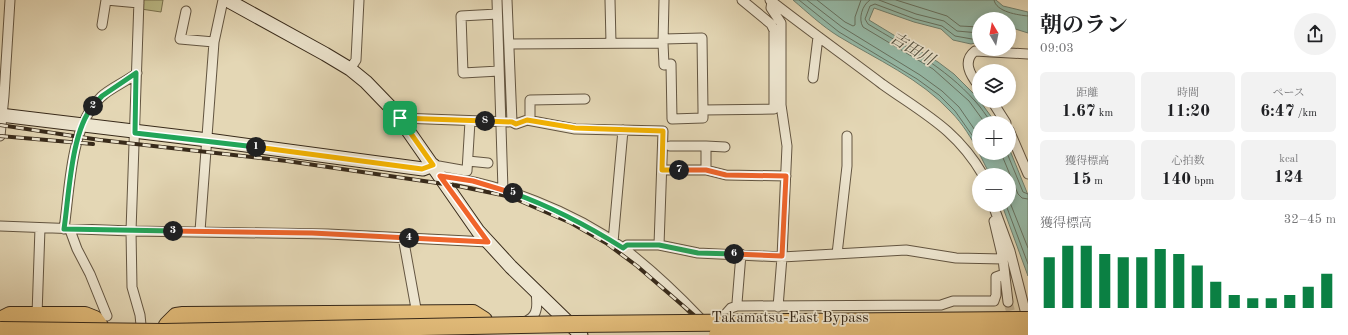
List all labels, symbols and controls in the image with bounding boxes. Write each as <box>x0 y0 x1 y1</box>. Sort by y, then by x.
north arrow <box>972 12 1016 56</box>
map controls <box>972 12 1016 212</box>
button: share <box>1294 13 1336 55</box>
text: 朝のラン <box>1040 15 1128 37</box>
water label: 吉田川 <box>887 29 939 70</box>
text: 09:03 <box>1040 42 1074 55</box>
button: layers <box>972 64 1016 108</box>
text: 距離 <box>1076 88 1098 99</box>
text: 時間 <box>1177 88 1199 99</box>
text: ペース <box>1272 88 1305 99</box>
pin: 2 <box>83 96 103 116</box>
text: 2 <box>90 100 96 111</box>
pin <box>383 101 417 135</box>
text: 1.67 <box>1061 103 1096 120</box>
text: 11:20 <box>1166 103 1210 120</box>
text: 6:47 <box>1260 103 1295 120</box>
icon: arrive <box>389 107 411 129</box>
text: km <box>1096 108 1113 119</box>
text: /km <box>1295 108 1317 119</box>
pin: 8 <box>475 111 495 131</box>
text: 8 <box>482 115 488 126</box>
button: + <box>972 116 1016 160</box>
pin: 1 <box>246 137 266 157</box>
text: 1 <box>253 141 259 152</box>
text: kcal <box>1279 154 1298 165</box>
text: 獲得標高 <box>1065 156 1109 167</box>
text: 心拍数 <box>1171 156 1204 167</box>
pin: 7 <box>669 160 689 180</box>
text: 7 <box>676 164 682 175</box>
button: − <box>972 168 1016 212</box>
text: 124 <box>1274 169 1303 186</box>
text: 15 <box>1072 171 1091 188</box>
text: 140 <box>1162 171 1191 188</box>
text: m <box>1091 176 1103 187</box>
text: bpm <box>1191 176 1214 187</box>
pin: 5 <box>503 183 523 203</box>
text: 5 <box>510 187 516 198</box>
text: 32–45 m <box>1284 213 1336 226</box>
text: 獲得標高 <box>1040 217 1092 230</box>
pin: 3 <box>163 221 183 241</box>
text: 3 <box>170 225 176 236</box>
pin: 4 <box>399 228 419 248</box>
text: 4 <box>406 232 412 243</box>
pin: 6 <box>724 244 744 264</box>
text: 6 <box>731 248 737 259</box>
street label: Takamatsu-East Bypass <box>711 311 869 326</box>

